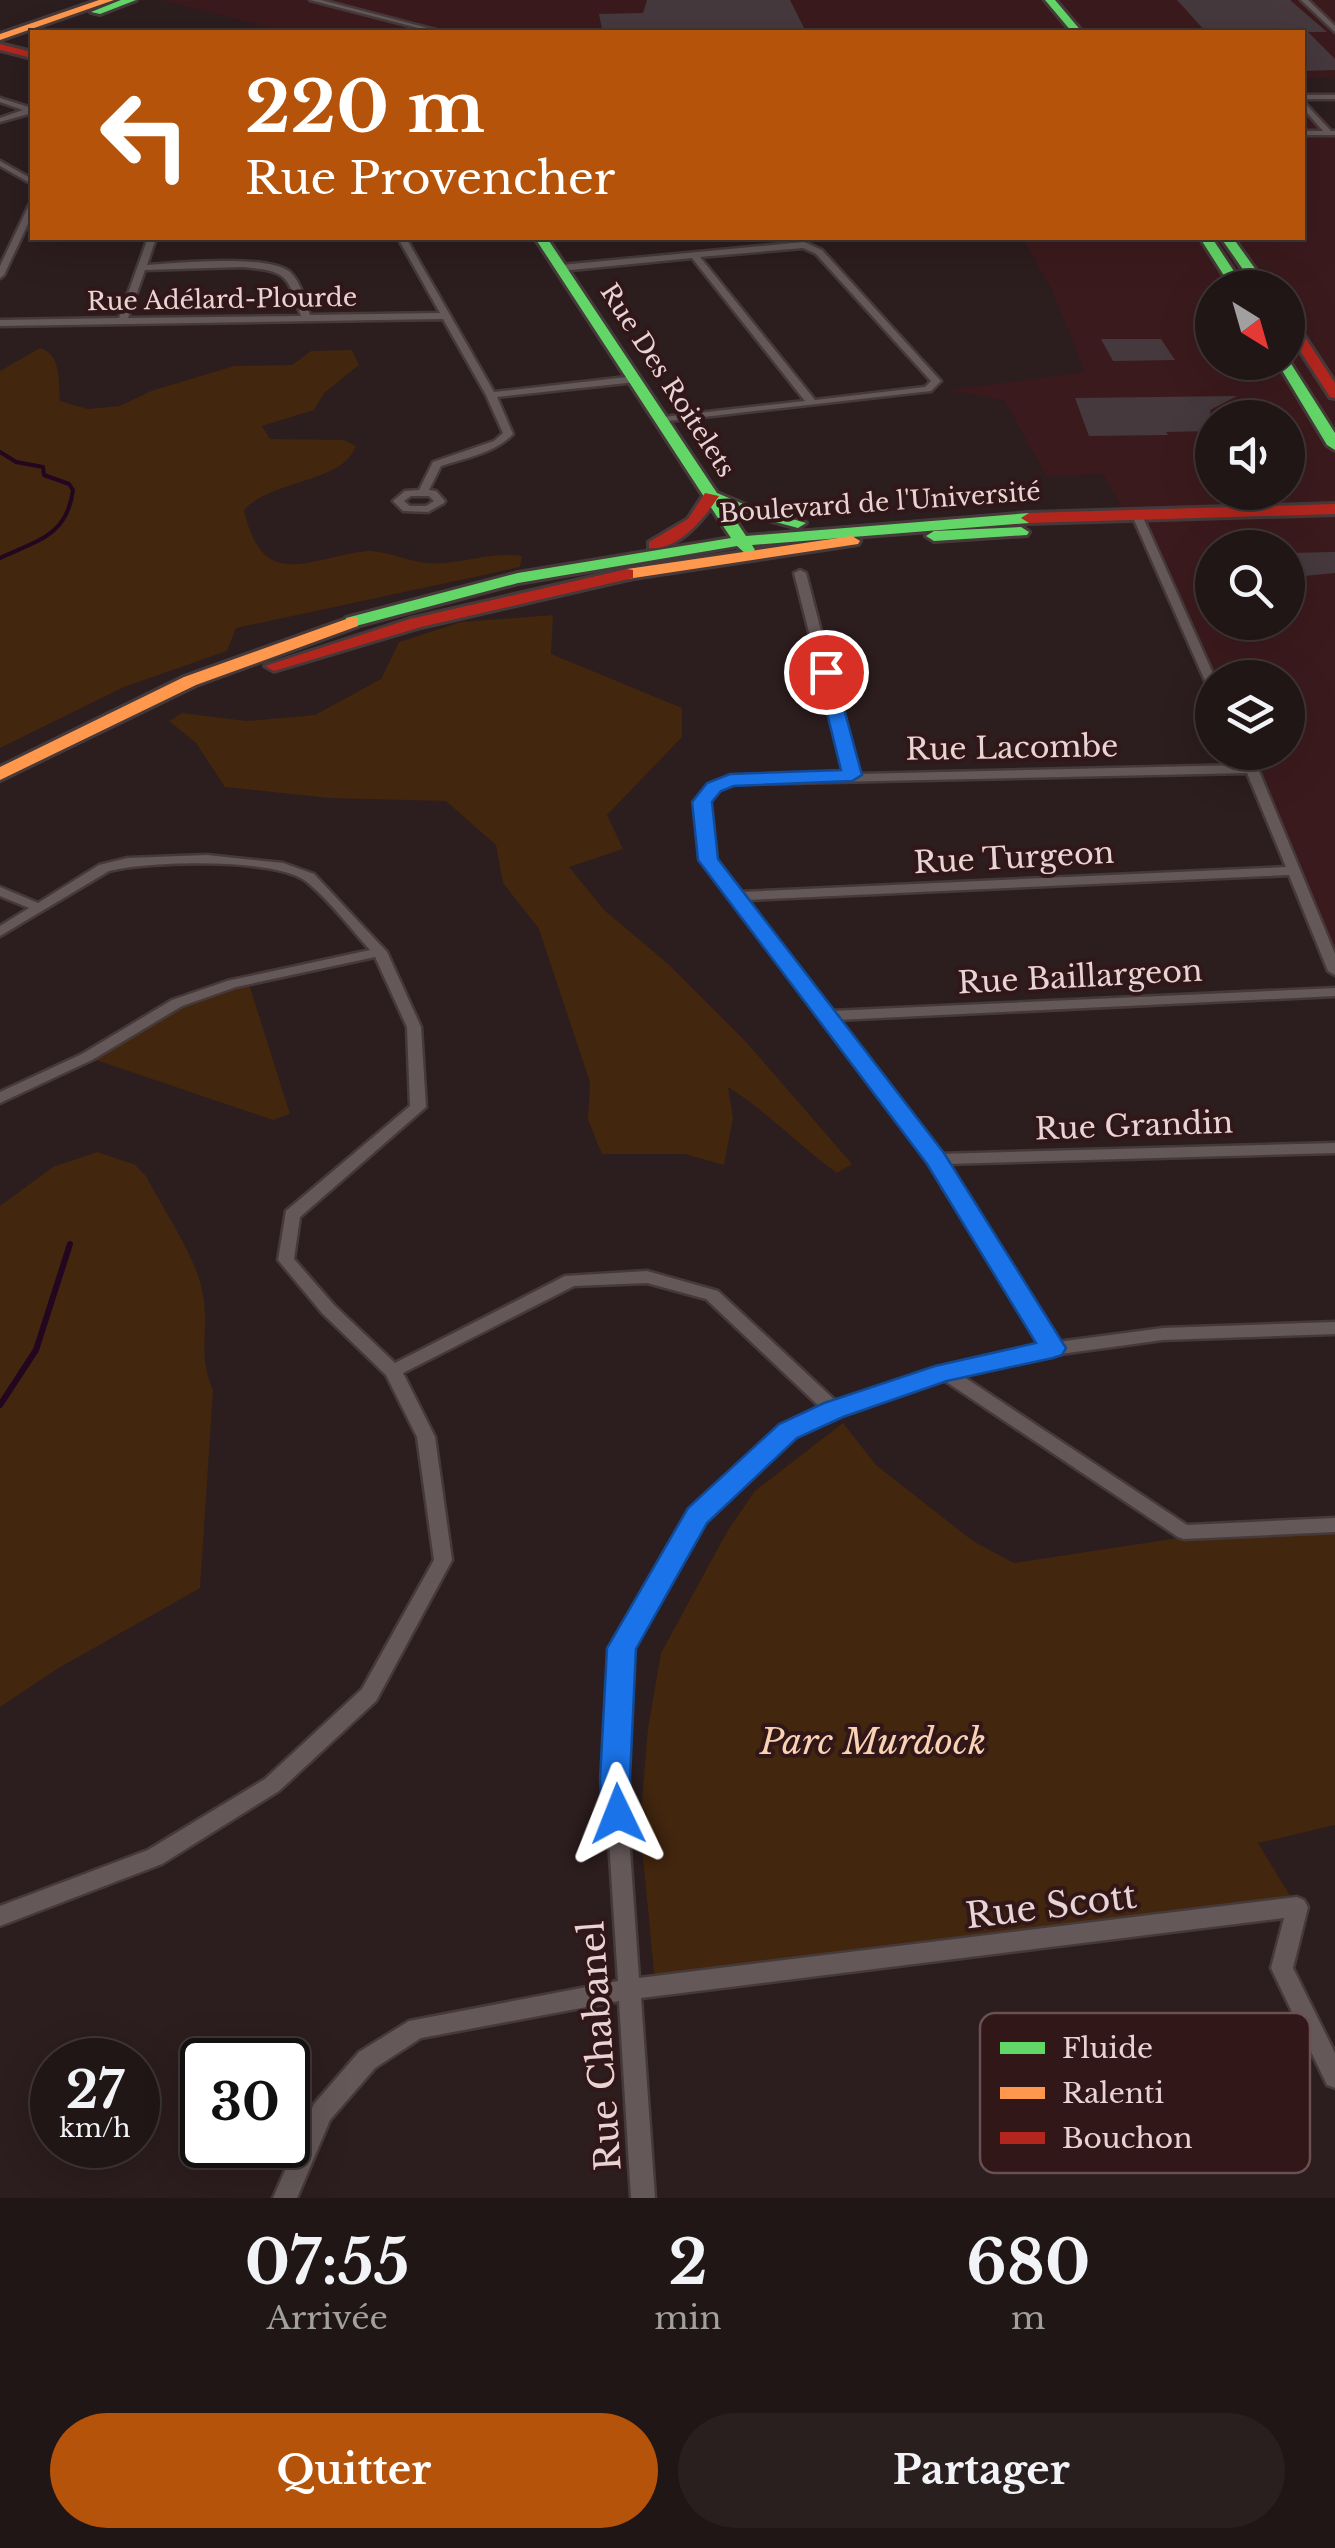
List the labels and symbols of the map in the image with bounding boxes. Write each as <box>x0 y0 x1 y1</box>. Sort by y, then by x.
north arrow <box>1195 270 1305 380</box>
street label: Rue Des Roitelets <box>594 278 742 483</box>
street label: Rue Adélard-Plourde <box>87 282 357 317</box>
street label: Boulevard de l'Université <box>718 476 1042 529</box>
pin <box>784 630 869 715</box>
street label: Rue Lacombe <box>905 727 1119 768</box>
street label: Rue Turgeon <box>913 834 1115 881</box>
street label: Rue Baillargeon <box>957 952 1203 1001</box>
street label: Rue Grandin <box>1034 1104 1234 1147</box>
park label: Parc Murdock <box>759 1720 986 1763</box>
position arrow <box>566 1762 670 1866</box>
street label: Rue Scott <box>963 1874 1139 1937</box>
street label: Rue Chabanel <box>569 1920 630 2172</box>
legend <box>980 2013 1310 2173</box>
text: Fluide <box>1062 2031 1153 2066</box>
speed limit sign: 30 <box>180 2038 310 2168</box>
text: Ralenti <box>1062 2076 1164 2111</box>
text: Bouchon <box>1062 2121 1192 2156</box>

